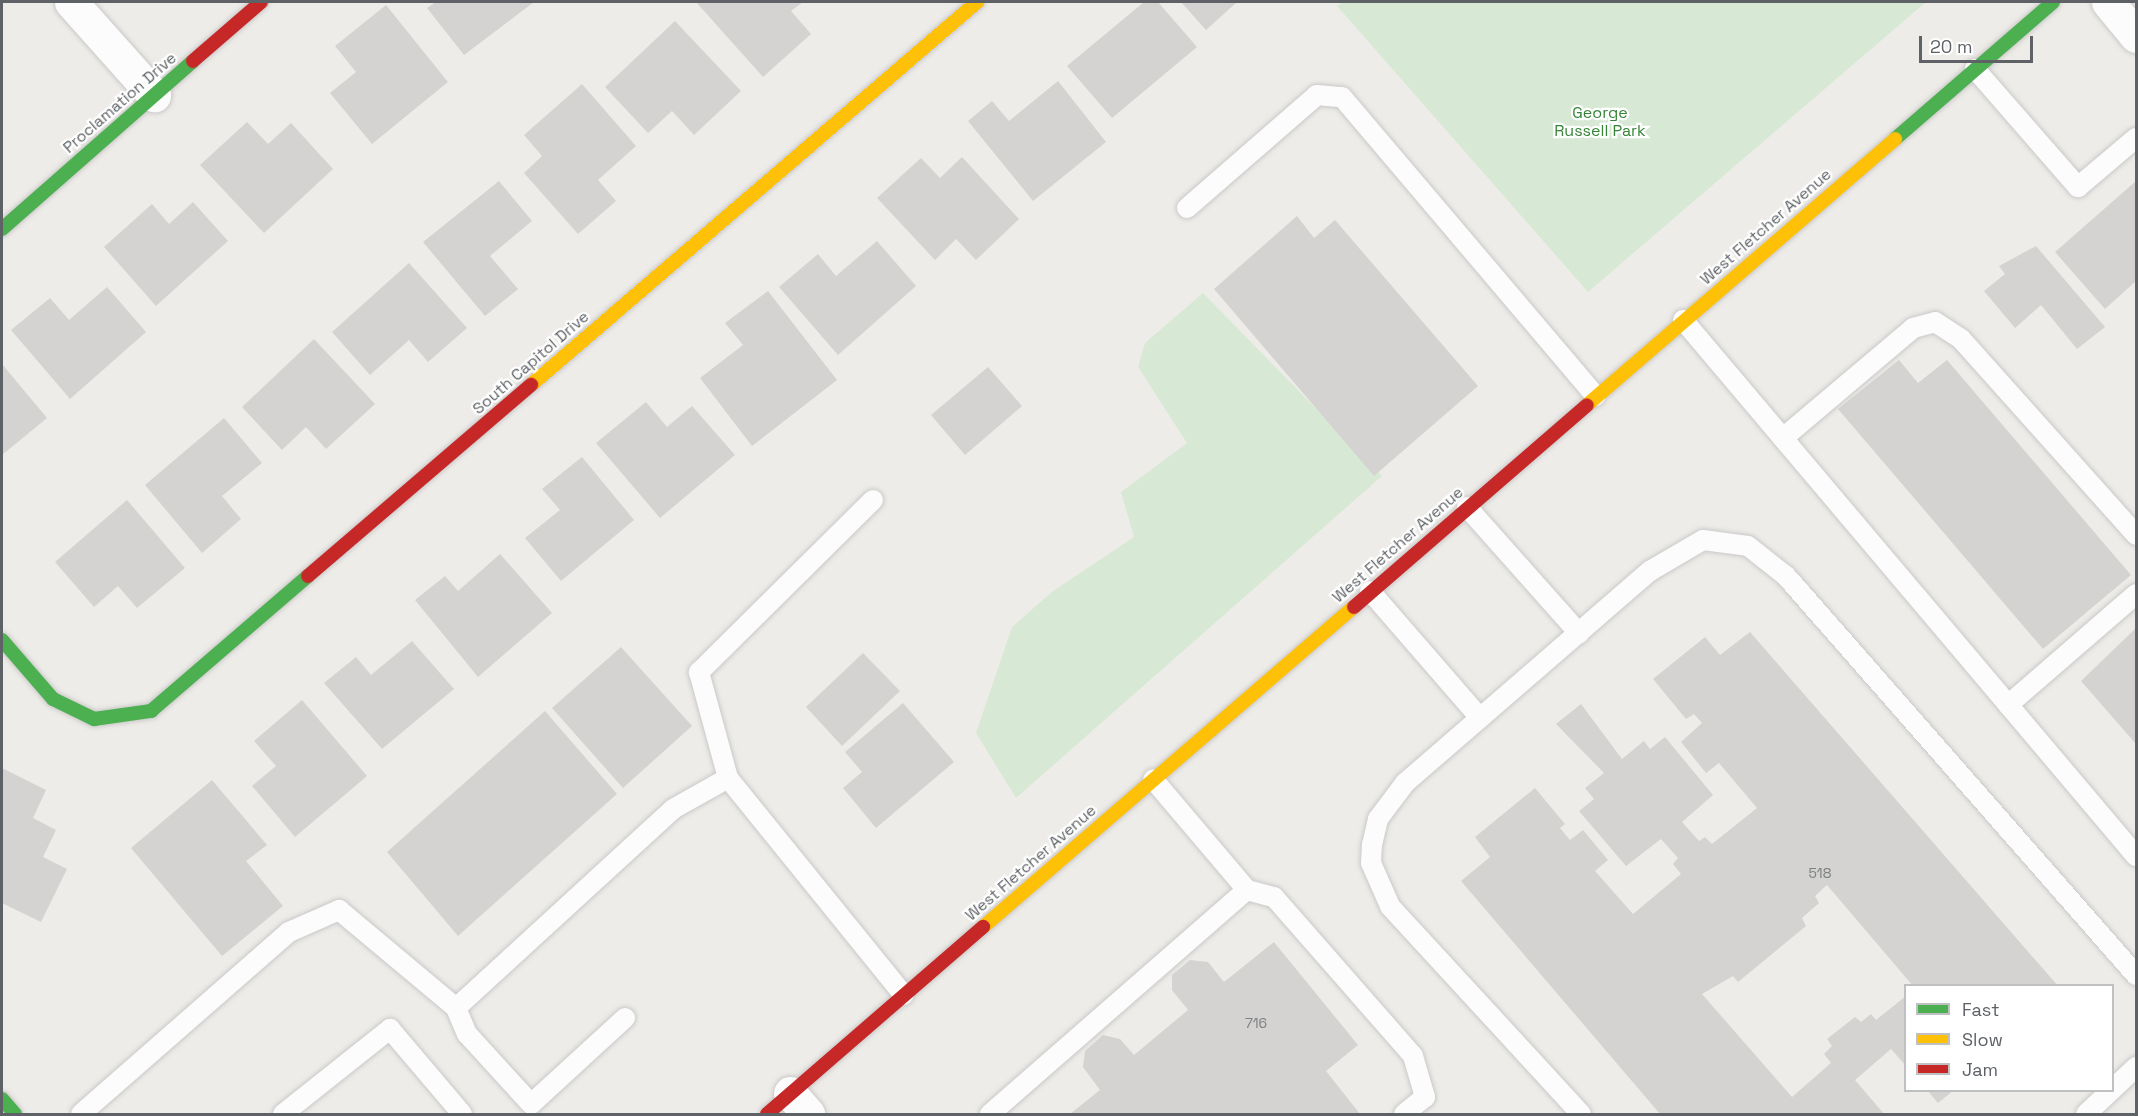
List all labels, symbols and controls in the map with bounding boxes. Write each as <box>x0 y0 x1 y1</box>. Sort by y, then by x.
scale bar <box>1922 24 2036 62</box>
text: 20 m <box>1930 35 1973 58</box>
street label: Proclamation Drive <box>59 49 181 157</box>
park label: George Russell Park <box>1554 103 1646 141</box>
street label: West Fletcher Avenue <box>1697 165 1835 289</box>
street label: South Capitol Drive <box>469 307 593 419</box>
street label: West Fletcher Avenue <box>1329 483 1467 607</box>
street label: West Fletcher Avenue <box>962 801 1100 925</box>
house number: 518 <box>1809 865 1831 881</box>
legend <box>1904 984 2114 1092</box>
text: Fast <box>1962 998 1999 1021</box>
house number: 716 <box>1245 1015 1267 1031</box>
text: Slow <box>1962 1028 2003 1051</box>
text: Jam <box>1962 1058 1998 1081</box>

